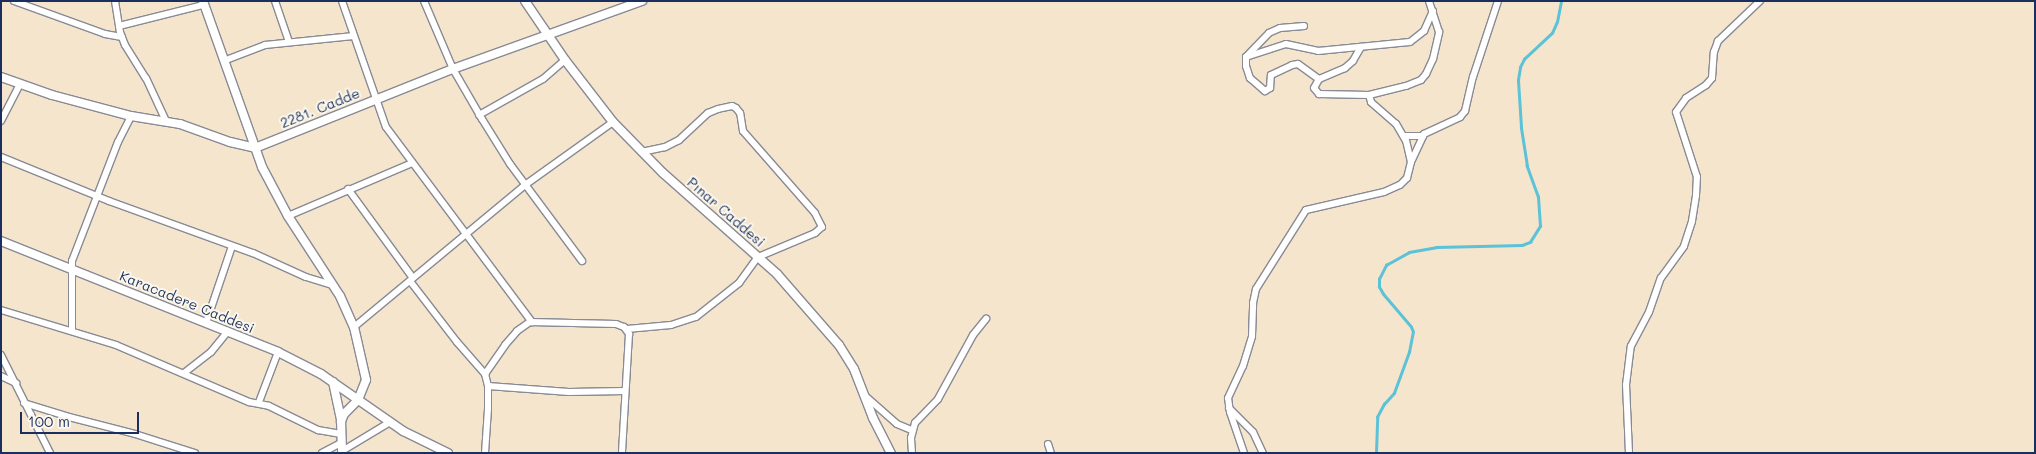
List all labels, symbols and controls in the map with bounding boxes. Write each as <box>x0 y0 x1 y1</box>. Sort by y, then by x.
street label: 2281. Cadde <box>278 84 362 132</box>
street label: Pınar Caddesi <box>684 174 768 250</box>
street label: Karacadere Caddesi <box>117 267 257 337</box>
scale bar <box>22 402 141 434</box>
text: 100 m <box>28 411 70 431</box>

